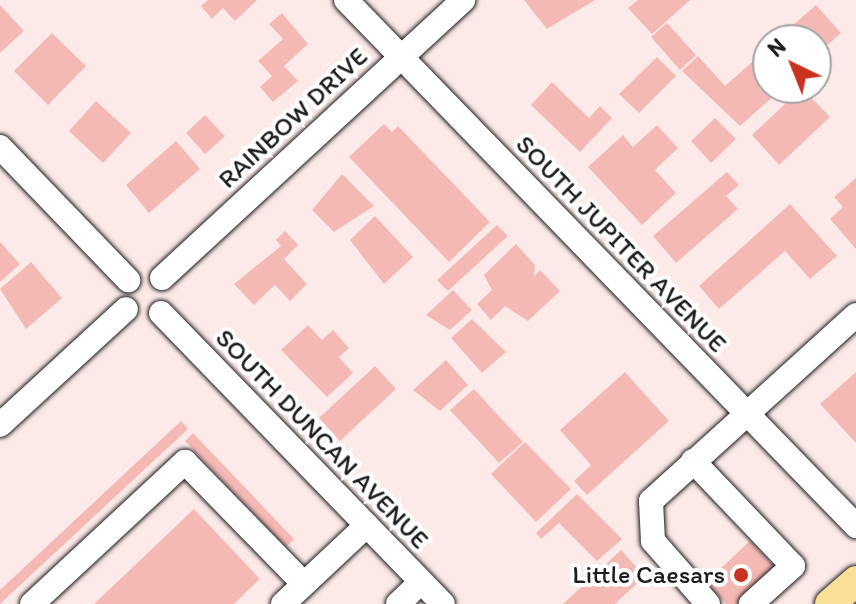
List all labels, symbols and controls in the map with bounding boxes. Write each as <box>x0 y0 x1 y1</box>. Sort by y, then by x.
north arrow <box>752 24 832 104</box>
text: N <box>762 33 791 62</box>
street label: RAINBOW DRIVE <box>212 41 374 195</box>
street label: SOUTH JUPITER AVENUE <box>510 130 732 358</box>
street label: SOUTH DUNCAN AVENUE <box>209 323 435 555</box>
place label: Little Caesars <box>572 559 725 591</box>
marker: Little Caesars <box>732 566 750 584</box>

